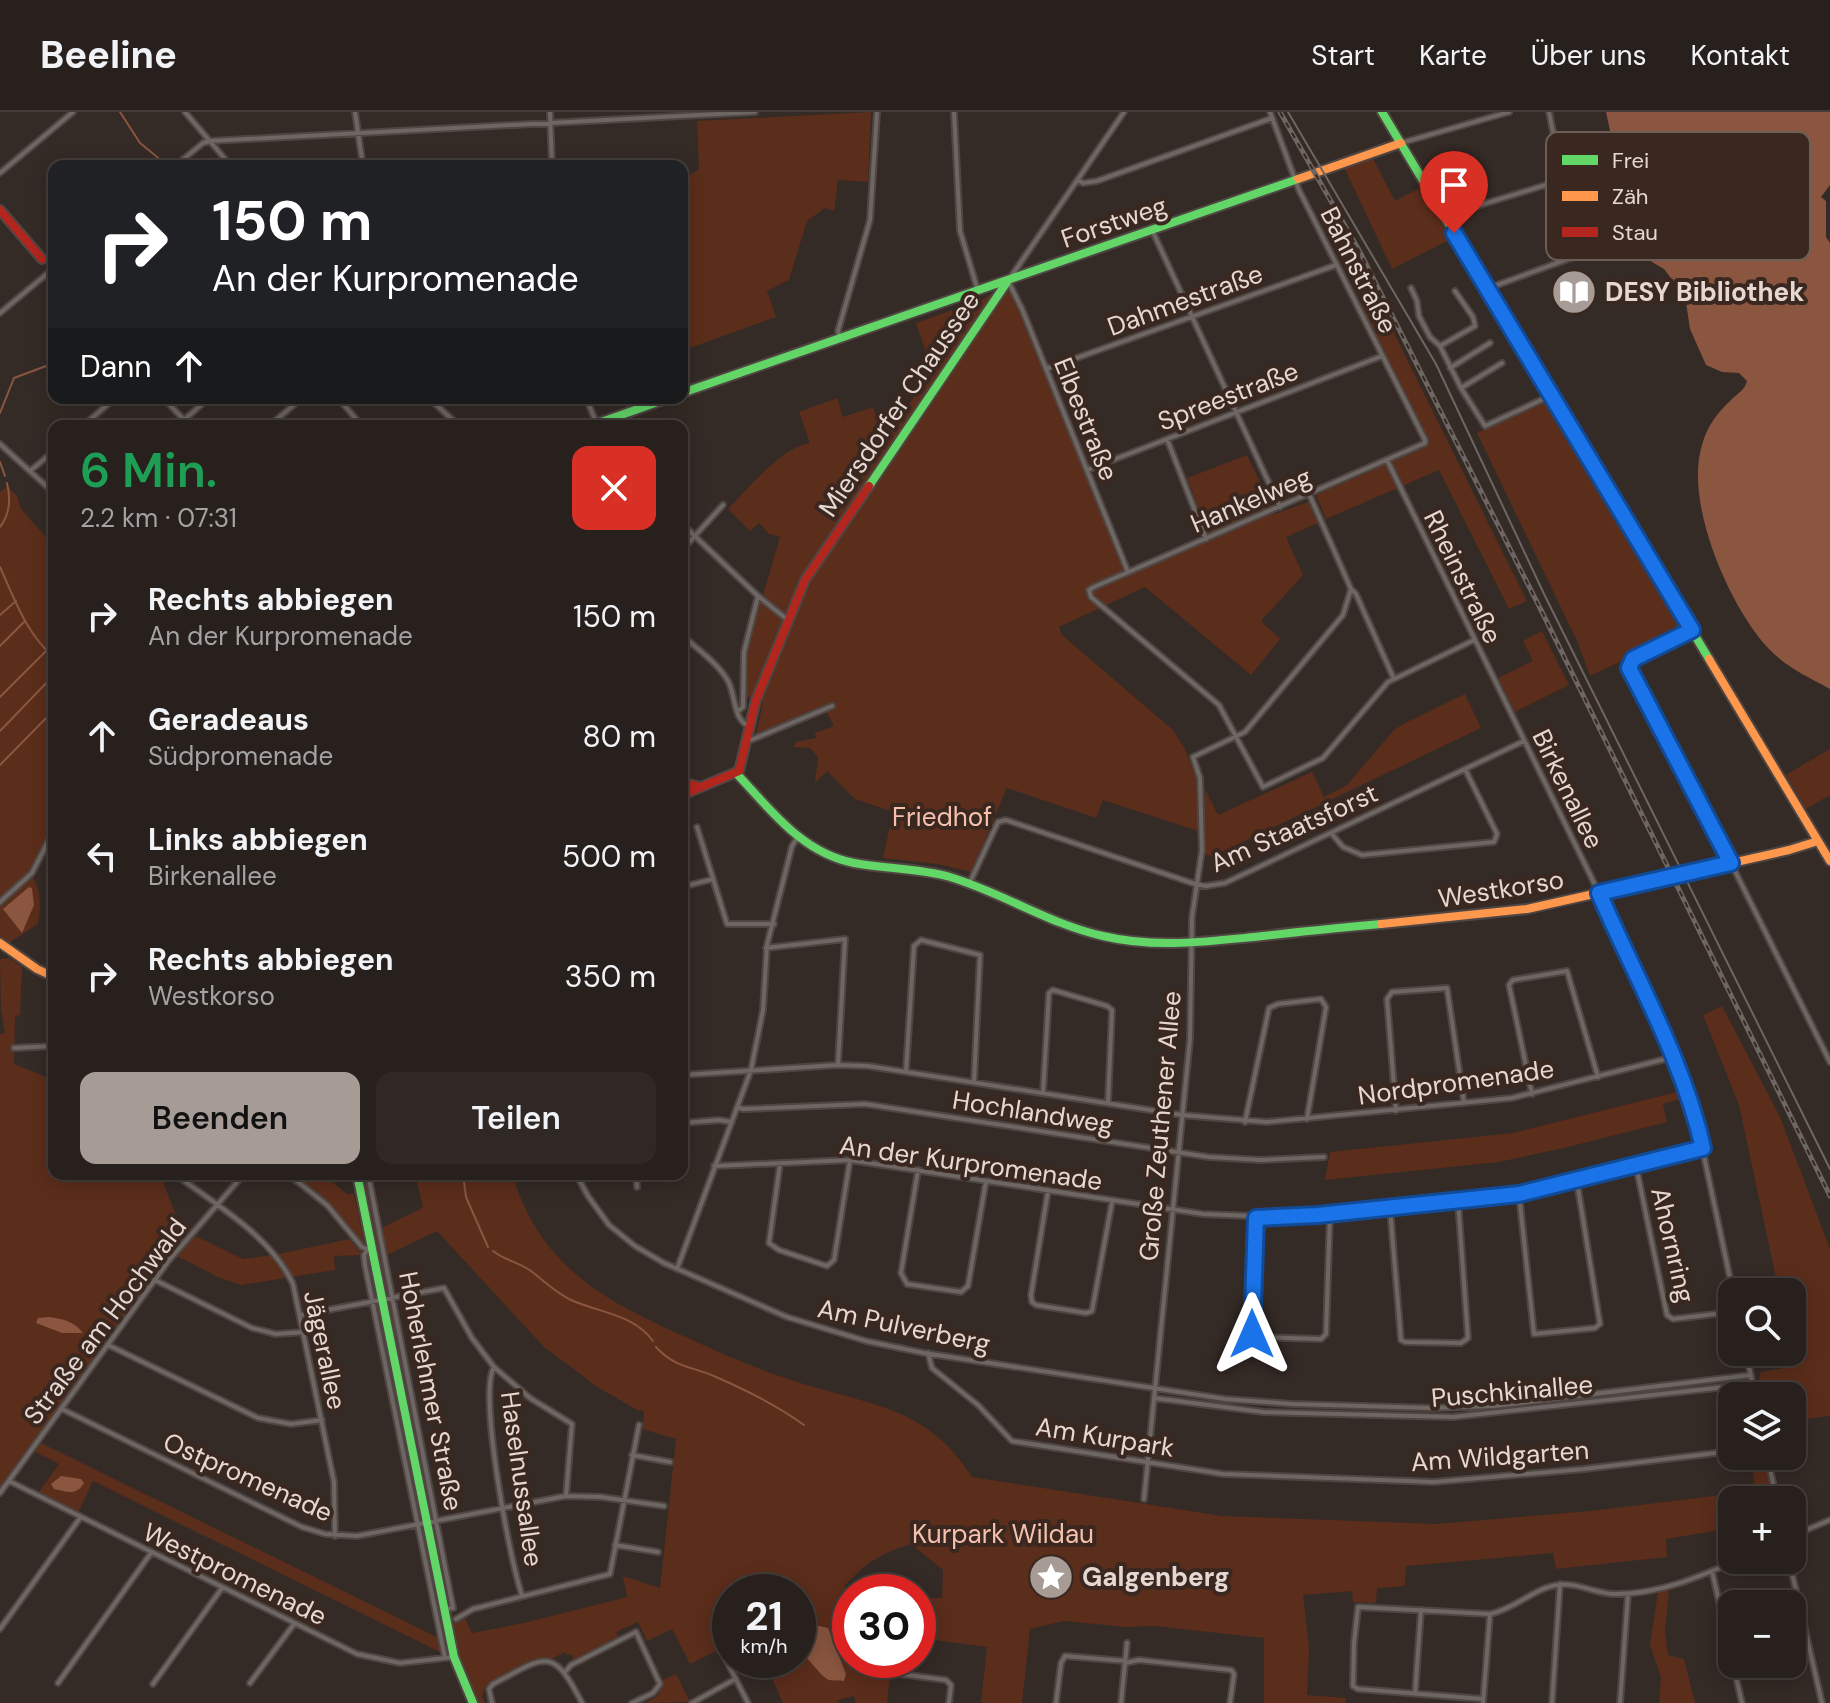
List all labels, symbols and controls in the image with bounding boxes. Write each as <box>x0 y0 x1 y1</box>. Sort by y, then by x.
text: Beeline <box>40 30 177 80</box>
text: Start <box>1311 37 1375 74</box>
text: Karte <box>1419 37 1487 74</box>
text: Über uns <box>1531 37 1647 74</box>
text: Kontakt <box>1691 37 1790 74</box>
legend <box>1546 132 1810 260</box>
text: Frei <box>1612 146 1649 175</box>
pin <box>1420 151 1488 233</box>
icon: arrive <box>1432 163 1476 207</box>
text: Zäh <box>1612 182 1649 211</box>
text: 150 m <box>212 184 373 257</box>
street label: Forstweg <box>1057 188 1171 256</box>
icon: right <box>80 192 184 296</box>
street label: Bahnstraße <box>1313 201 1405 339</box>
text: Stau <box>1612 218 1658 247</box>
text: An der Kurpromenade <box>212 255 579 302</box>
street label: Dahmestraße <box>1103 256 1267 344</box>
library icon: DESY Bibliothek <box>1550 268 1598 316</box>
place label: DESY Bibliothek <box>1605 275 1804 309</box>
street label: Miersdorfer Chaussee <box>811 285 987 523</box>
icon: ahead <box>167 344 211 388</box>
text: Dann <box>80 347 151 386</box>
street label: Elbestraße <box>1046 353 1126 485</box>
street label: Spreestraße <box>1153 354 1303 438</box>
text: 6 Min. <box>80 439 217 502</box>
button: close <box>572 446 656 530</box>
street label: Hankelweg <box>1185 459 1317 541</box>
text: 2.2 km · 07:31 <box>80 501 237 535</box>
street label: Rheinstraße <box>1416 505 1510 649</box>
text: Rechts abbiegen <box>148 580 393 619</box>
icon: right <box>80 594 124 638</box>
text: 150 m <box>573 597 656 636</box>
text: An der Kurpromenade <box>148 619 413 653</box>
text: Geradeaus <box>148 700 309 739</box>
icon: ahead <box>80 714 124 758</box>
text: 80 m <box>583 717 656 756</box>
street label: Birkenallee <box>1525 724 1611 854</box>
text: Südpromenade <box>148 739 333 773</box>
street label: Am Staatsforst <box>1205 776 1383 880</box>
park label: Friedhof <box>892 800 992 834</box>
text: Links abbiegen <box>148 820 368 859</box>
icon: left <box>80 834 124 878</box>
text: 500 m <box>562 837 656 876</box>
text: Birkenallee <box>148 859 277 893</box>
street label: Westkorso <box>1436 862 1566 916</box>
text: Rechts abbiegen <box>148 940 393 979</box>
icon: right <box>80 954 124 998</box>
text: 350 m <box>565 957 656 996</box>
text: Westkorso <box>148 979 275 1013</box>
street label: Große Zeuthener Allee <box>1131 990 1189 1262</box>
street label: Nordpromenade <box>1356 1051 1556 1113</box>
button: Beenden <box>80 1072 360 1164</box>
button: Teilen <box>376 1072 656 1164</box>
street label: Hochlandweg <box>950 1082 1116 1142</box>
street label: An der Kurpromenade <box>837 1128 1105 1198</box>
street label: Ahornring <box>1643 1184 1703 1306</box>
street label: Straße am Hochwald <box>16 1211 194 1431</box>
street label: Hoherlehmer Straße <box>391 1268 471 1514</box>
map controls <box>1718 1278 1806 1678</box>
button: search <box>1718 1278 1806 1366</box>
street label: Jägerallee <box>296 1287 354 1413</box>
street label: Am Pulverberg <box>815 1291 993 1361</box>
position arrow <box>1210 1292 1294 1376</box>
street label: Puschkinallee <box>1430 1367 1594 1415</box>
button: layers <box>1718 1382 1806 1470</box>
street label: Haselnussallee <box>493 1389 551 1569</box>
street label: Am Kurpark <box>1033 1409 1177 1465</box>
street label: Ostpromenade <box>158 1425 338 1529</box>
street label: Am Wildgarten <box>1410 1433 1590 1479</box>
button: + <box>1718 1486 1806 1574</box>
street label: Westpromenade <box>138 1515 332 1633</box>
park label: Kurpark Wildau <box>912 1517 1094 1551</box>
place icon: Galgenberg <box>1027 1553 1075 1601</box>
place label: Galgenberg <box>1082 1560 1230 1594</box>
speed limit sign: 30 <box>832 1574 936 1678</box>
text: 21 <box>745 1590 783 1642</box>
button: − <box>1718 1590 1806 1678</box>
text: km/h <box>740 1633 788 1659</box>

